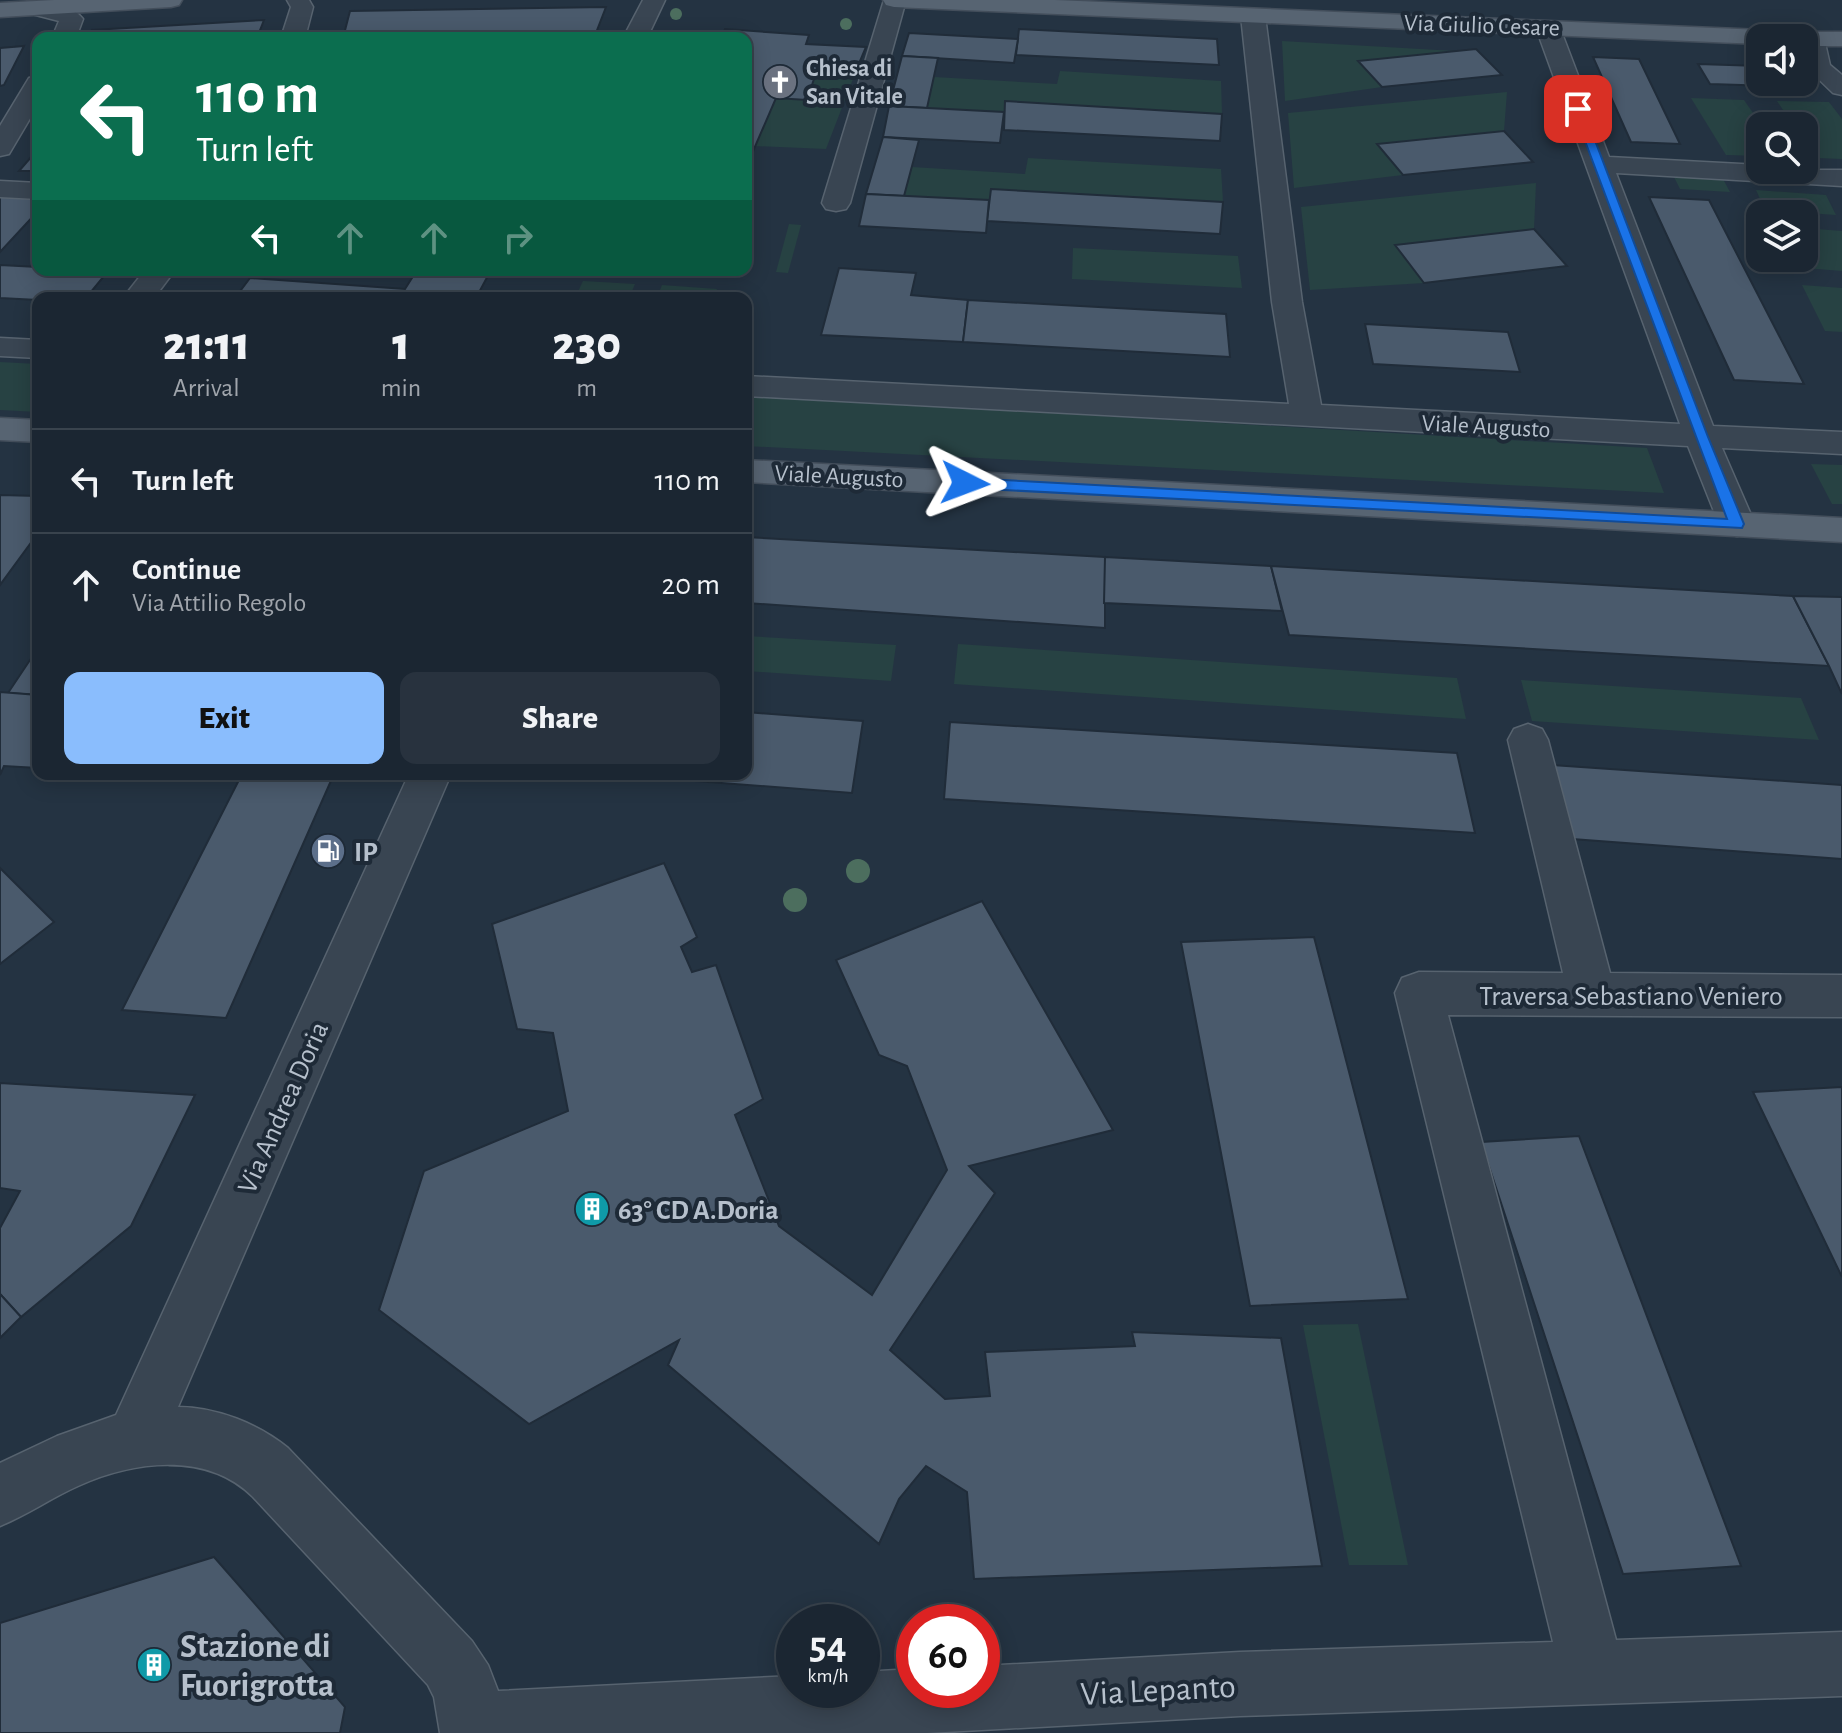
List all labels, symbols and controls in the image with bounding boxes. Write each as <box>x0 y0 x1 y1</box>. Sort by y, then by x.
street label: Via Giulio Cesare <box>1404 11 1560 41</box>
map controls <box>1746 24 1818 272</box>
button: sound <box>1746 24 1818 96</box>
place label: Chiesa di San Vitale <box>806 57 903 109</box>
church icon: Chiesa di San Vitale <box>761 63 799 101</box>
icon: left <box>64 64 168 168</box>
text: 110 m <box>196 67 319 123</box>
pin <box>1544 75 1612 143</box>
icon: arrive <box>1556 87 1600 131</box>
button: search <box>1746 112 1818 184</box>
text: Turn left <box>196 132 313 168</box>
button: layers <box>1746 200 1818 272</box>
icon: left <box>244 216 288 260</box>
icon: ahead <box>328 216 372 260</box>
icon: ahead <box>412 216 456 260</box>
icon: right <box>496 216 540 260</box>
text: 21:11 <box>163 321 250 369</box>
text: 1 <box>392 321 410 369</box>
text: 230 <box>552 321 621 369</box>
text: Arrival <box>173 375 240 401</box>
text: min <box>381 375 421 401</box>
text: m <box>576 375 597 401</box>
street label: Viale Augusto <box>1421 412 1551 442</box>
position arrow <box>923 441 1007 525</box>
icon: left <box>64 459 108 503</box>
street label: Viale Augusto <box>774 462 904 492</box>
text: Turn left <box>132 466 233 496</box>
text: 110 m <box>655 466 720 496</box>
text: Continue <box>132 555 241 585</box>
icon: ahead <box>64 563 108 607</box>
text: 20 m <box>662 570 720 600</box>
text: Via Attilio Regolo <box>132 590 306 616</box>
button: Exit <box>64 672 384 764</box>
button: Share <box>400 672 720 764</box>
fuel station icon: IP <box>309 832 347 870</box>
place label: IP <box>354 839 378 867</box>
street label: Traversa Sebastiano Veniero <box>1479 983 1783 1011</box>
street label: Via Andrea Doria <box>233 1018 334 1198</box>
building icon: 63° CD A.Doria <box>573 1190 611 1228</box>
place label: 63° CD A.Doria <box>618 1197 779 1225</box>
speed limit sign: 60 <box>896 1604 1000 1708</box>
text: 54 <box>809 1626 847 1666</box>
place label: Stazione di Fuorigrotta <box>180 1630 334 1703</box>
building icon: Stazione di Fuorigrotta <box>135 1646 173 1684</box>
text: km/h <box>807 1666 849 1686</box>
street label: Via Lepanto <box>1080 1670 1237 1712</box>

